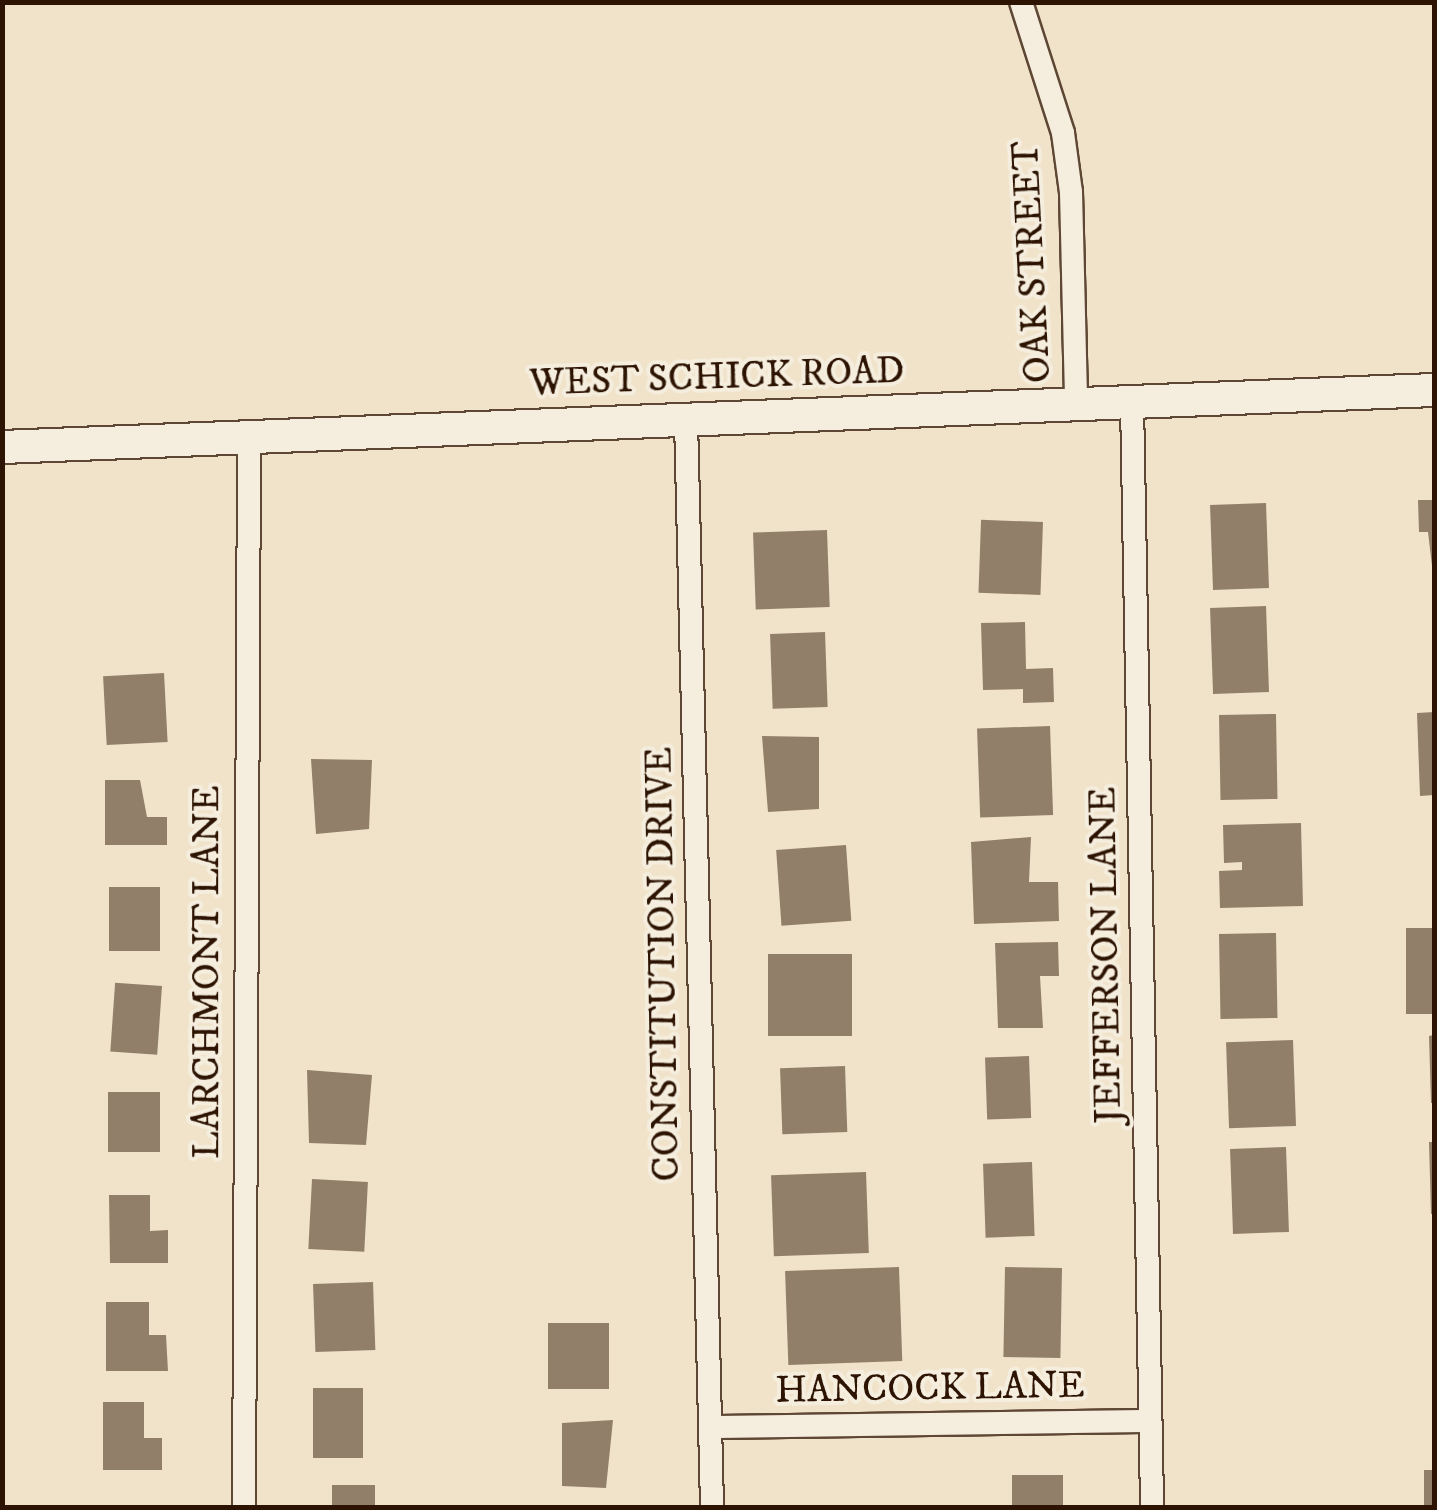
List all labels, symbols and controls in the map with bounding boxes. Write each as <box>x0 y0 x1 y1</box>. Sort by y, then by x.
street label: OAK STREET <box>1004 140 1062 384</box>
street label: WEST SCHICK ROAD <box>529 349 905 407</box>
street label: CONSTITUTION DRIVE <box>637 746 691 1182</box>
street label: LARCHMONT LANE <box>185 785 231 1159</box>
street label: JEFFERSON LANE <box>1081 786 1133 1124</box>
street label: HANCOCK LANE <box>775 1364 1085 1414</box>

